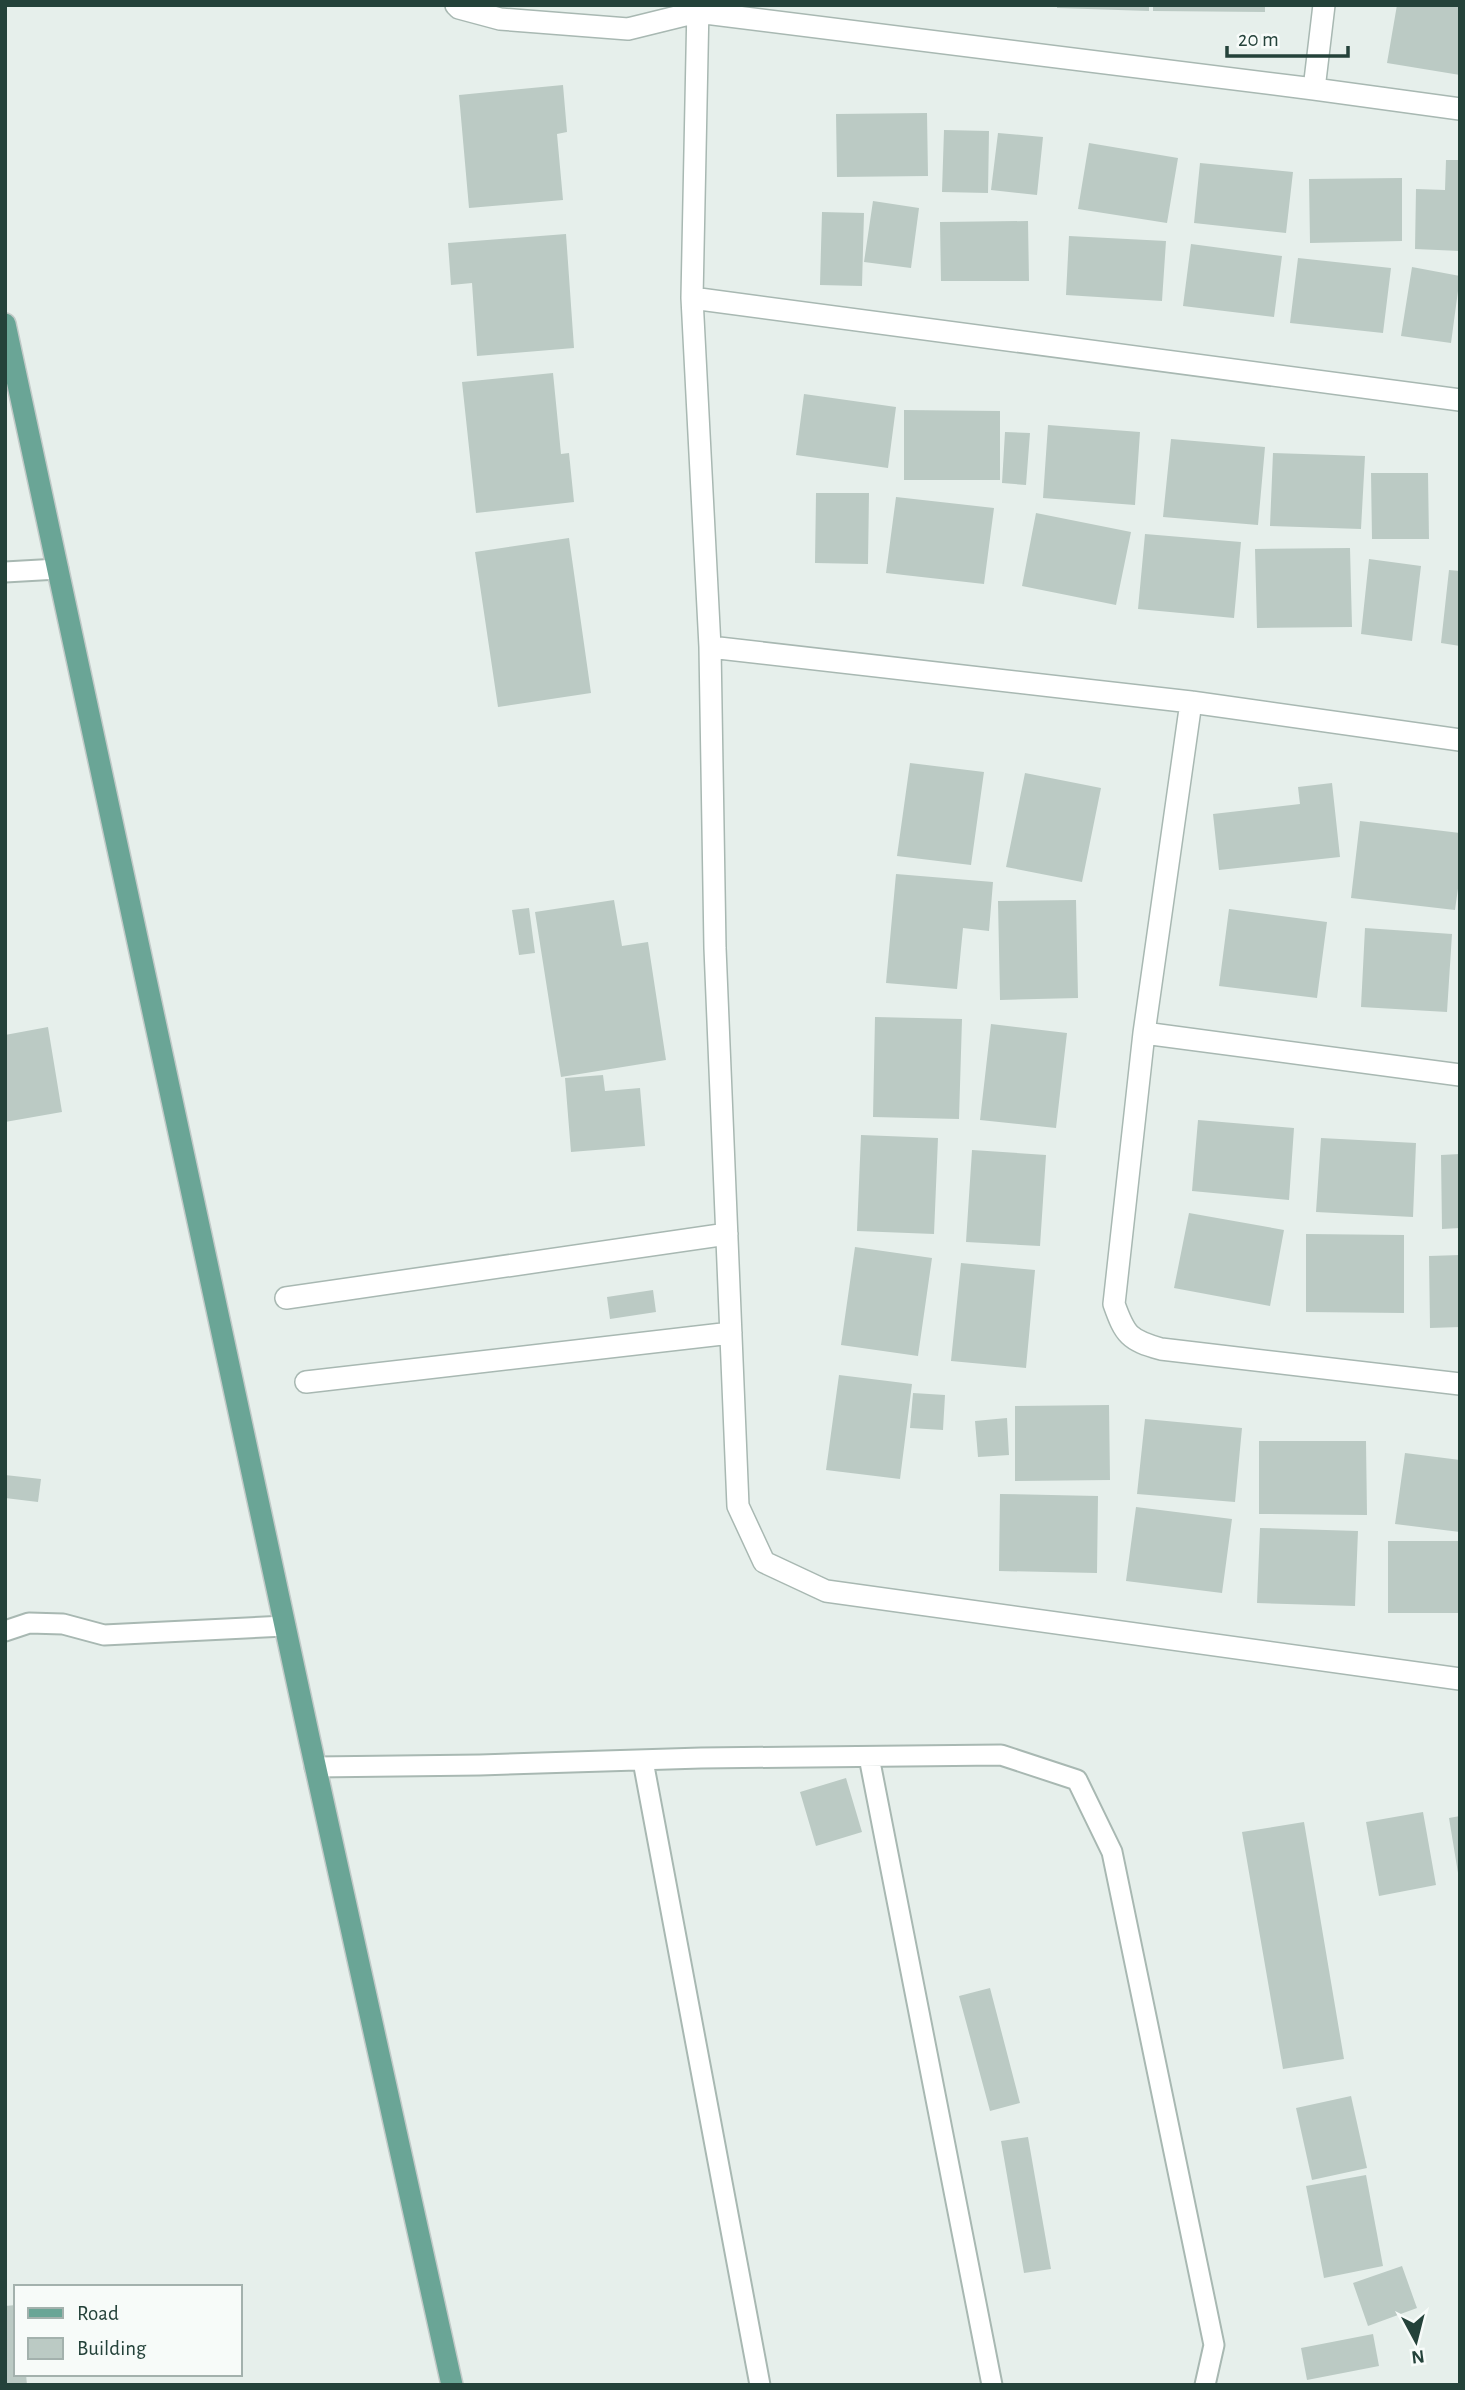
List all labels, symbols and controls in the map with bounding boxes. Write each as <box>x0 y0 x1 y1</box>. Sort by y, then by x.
scale bar <box>1227 14 1348 58</box>
text: 20 m <box>1238 29 1279 50</box>
legend <box>14 2285 242 2376</box>
text: Road <box>77 2303 119 2324</box>
north arrow <box>1381 2306 1451 2376</box>
text: Building <box>77 2338 147 2359</box>
text: N <box>1410 2346 1426 2367</box>

